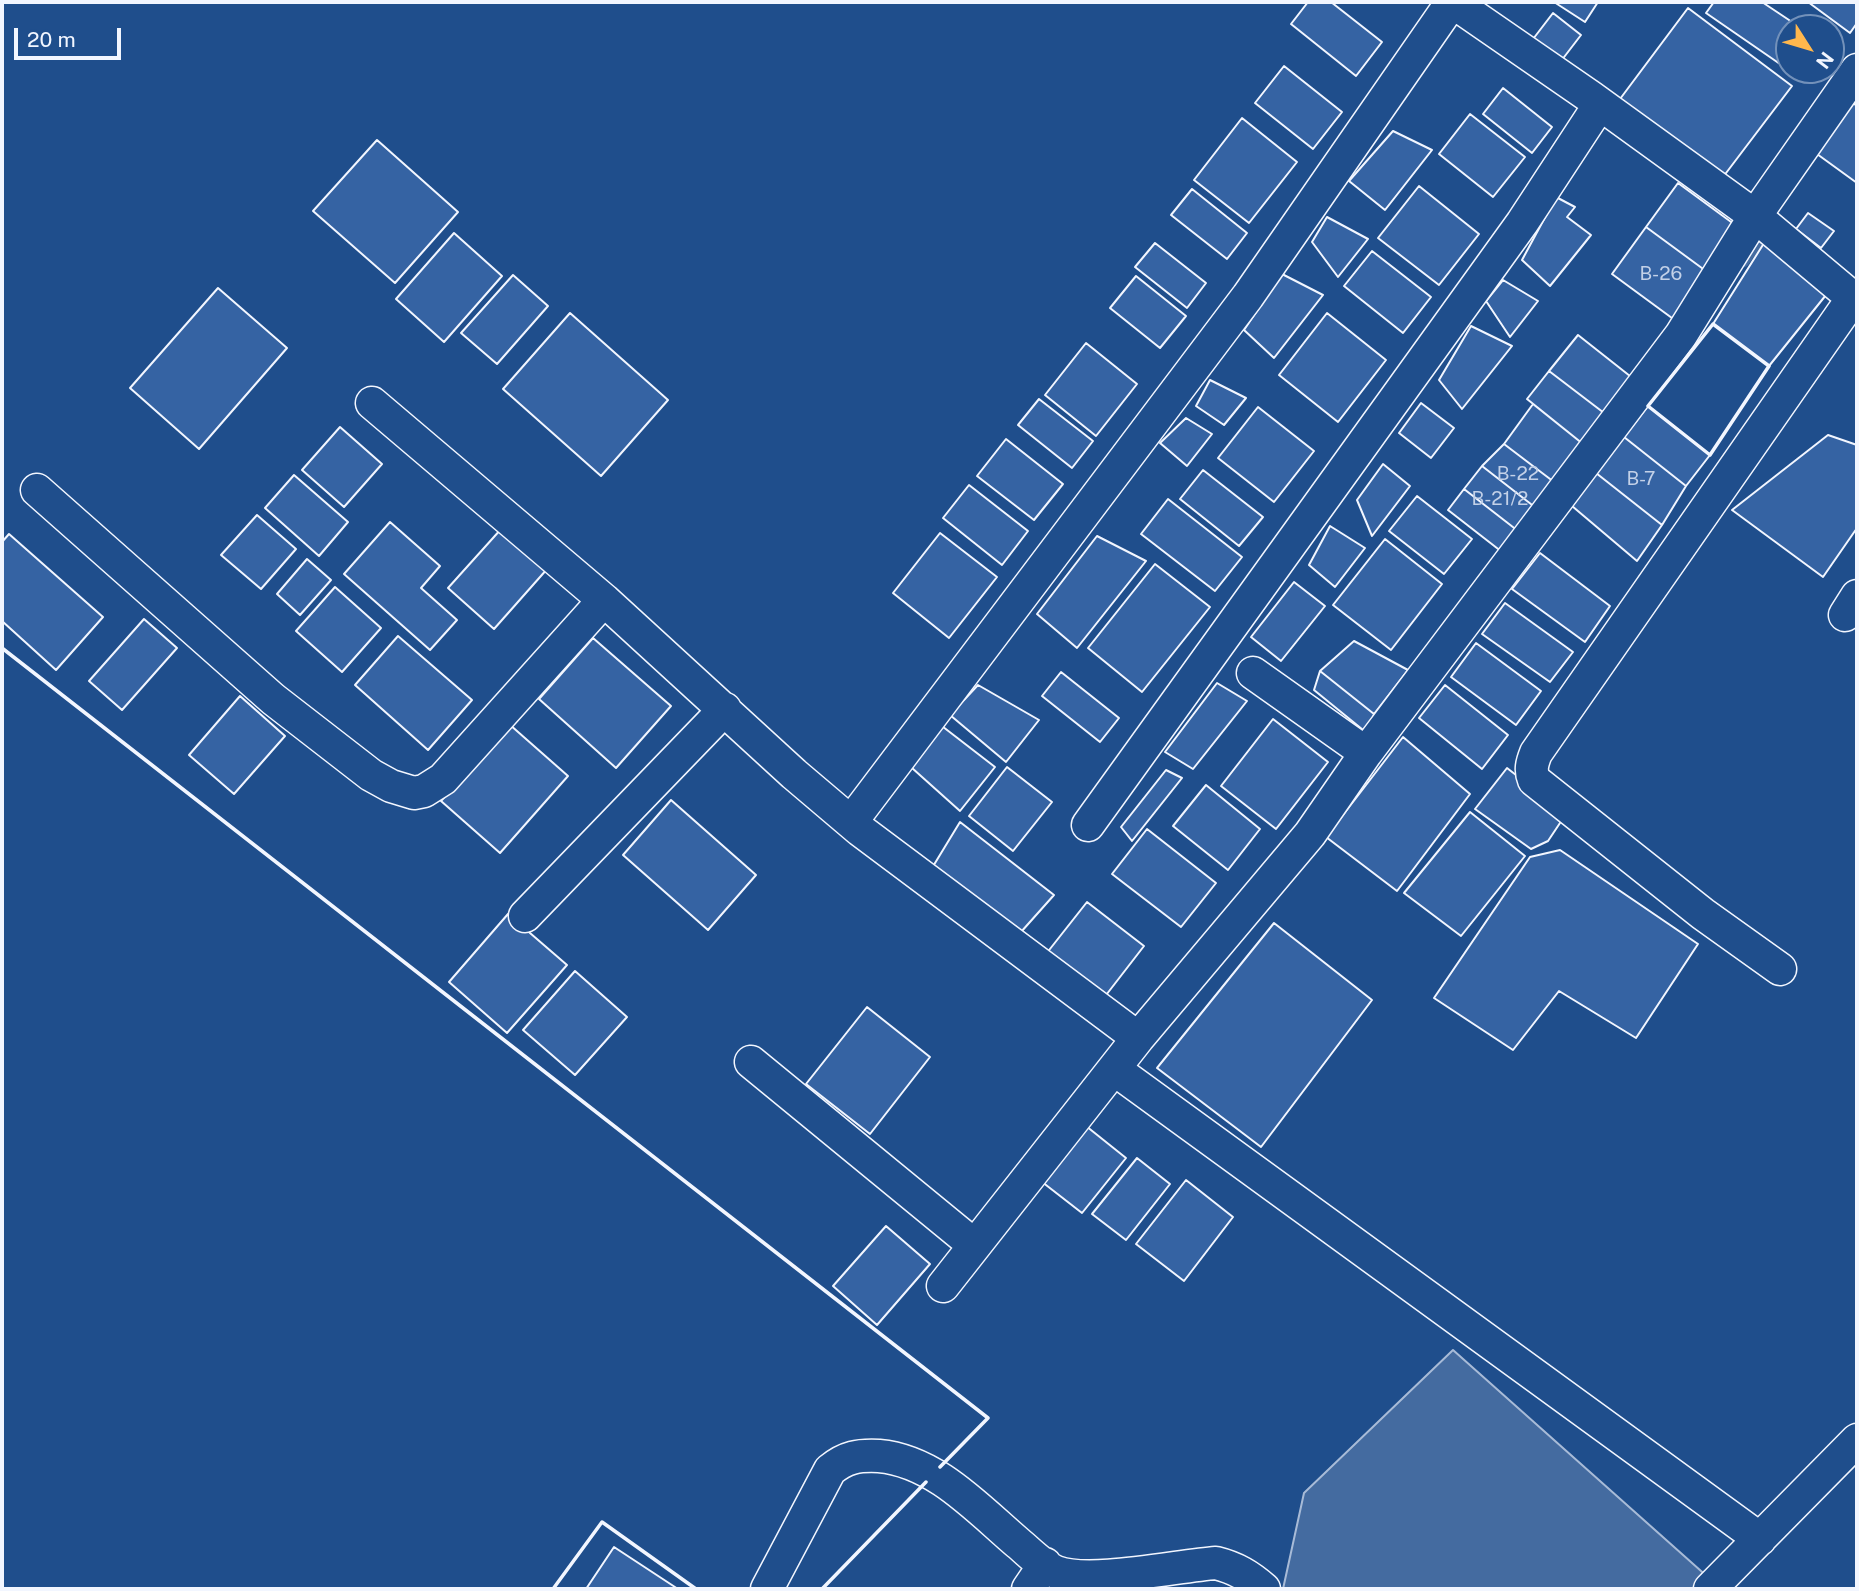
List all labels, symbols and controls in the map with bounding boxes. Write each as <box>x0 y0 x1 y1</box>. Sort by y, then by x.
scale bar <box>18 14 124 58</box>
north arrow <box>1775 14 1845 84</box>
text: 20 m <box>27 27 76 52</box>
text: N <box>1812 48 1838 73</box>
house number: B-26 <box>1640 263 1682 285</box>
house number: B-22 <box>1497 463 1539 485</box>
house number: B-7 <box>1627 468 1655 490</box>
house number: B-21/2 <box>1472 488 1528 510</box>

